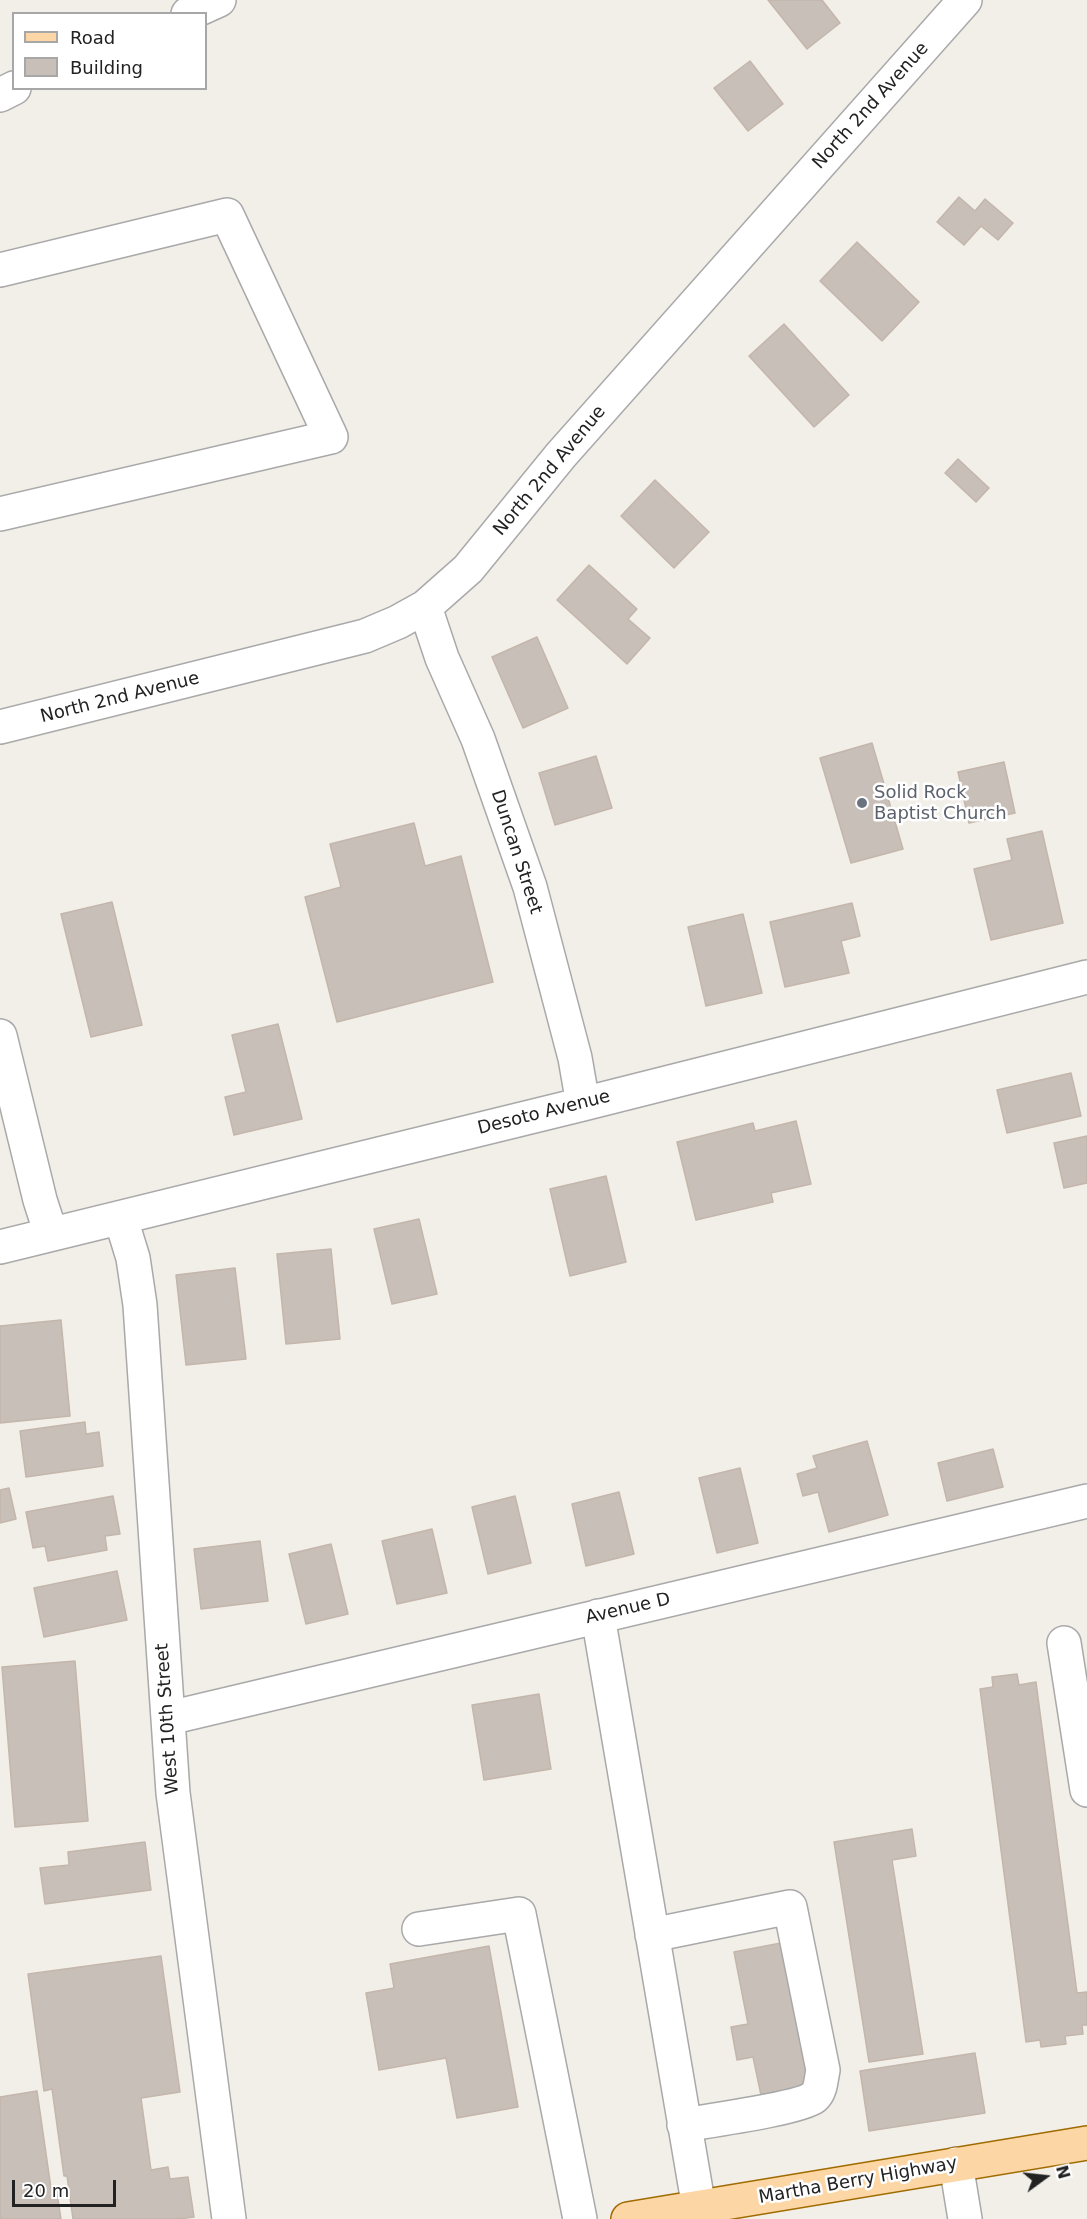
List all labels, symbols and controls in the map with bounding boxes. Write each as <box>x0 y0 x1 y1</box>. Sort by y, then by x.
legend <box>12 12 207 90</box>
text: Road <box>70 27 115 48</box>
street label: North 2nd Avenue <box>808 38 934 174</box>
text: Building <box>70 57 143 78</box>
street label: North 2nd Avenue <box>489 402 611 540</box>
street label: North 2nd Avenue <box>38 668 202 728</box>
place label: Solid Rock Baptist Church <box>874 782 1007 824</box>
street label: Duncan Street <box>486 787 546 917</box>
marker: Solid Rock Baptist Church <box>855 796 869 810</box>
street label: Desoto Avenue <box>475 1086 613 1140</box>
street label: Avenue D <box>583 1589 673 1629</box>
street label: West 10th Street <box>152 1643 184 1795</box>
north arrow <box>1015 2147 1075 2207</box>
street label: Martha Berry Highway <box>757 2153 959 2209</box>
text: N <box>1052 2163 1074 2181</box>
scale bar <box>15 2168 118 2206</box>
text: 20 m <box>23 2180 69 2201</box>

